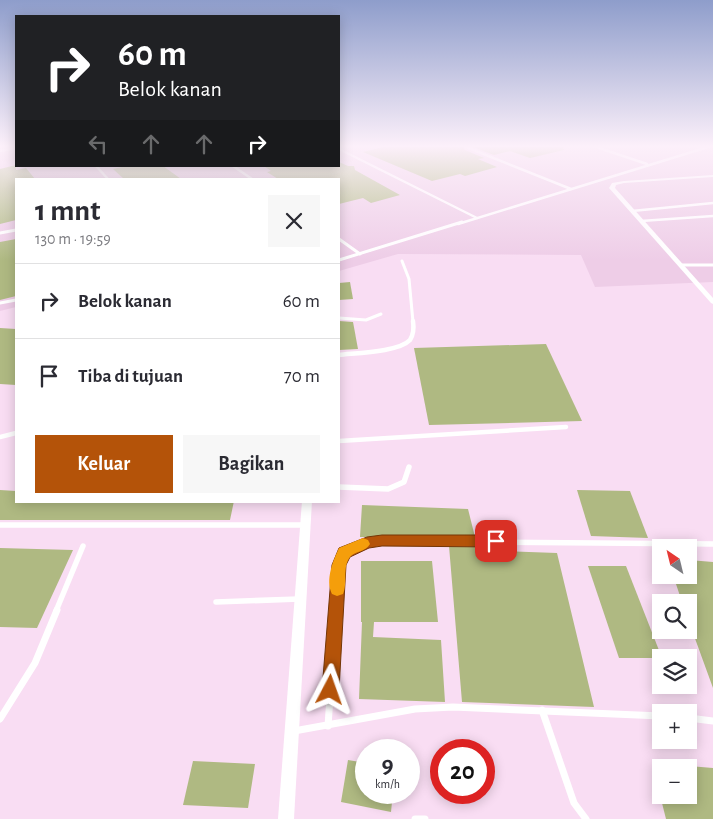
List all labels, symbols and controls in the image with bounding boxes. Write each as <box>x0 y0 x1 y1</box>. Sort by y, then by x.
icon: right <box>35 35 100 100</box>
text: 60 m <box>118 37 187 72</box>
text: Belok kanan <box>118 78 222 100</box>
icon: left <box>84 130 112 158</box>
icon: ahead <box>137 130 165 158</box>
icon: ahead <box>190 130 218 158</box>
icon: right <box>243 130 271 158</box>
button: close <box>268 195 320 247</box>
text: 1 mnt <box>35 196 100 226</box>
text: 130 m · 19:59 <box>35 231 111 247</box>
icon: right <box>35 287 63 315</box>
text: Belok kanan <box>78 292 172 311</box>
text: 60 m <box>283 292 320 311</box>
icon: arrive <box>35 362 63 390</box>
text: Tiba di tujuan <box>78 367 183 386</box>
text: 70 m <box>284 367 320 386</box>
button: Keluar <box>35 435 173 493</box>
button: Bagikan <box>183 435 320 493</box>
pin <box>475 520 517 562</box>
icon: arrive <box>482 527 510 555</box>
north arrow <box>652 539 698 584</box>
map controls <box>652 539 697 804</box>
button: search <box>652 594 697 639</box>
button: layers <box>652 649 697 694</box>
position arrow <box>303 663 355 715</box>
button: + <box>652 704 697 749</box>
speed limit sign: 20 <box>430 739 495 804</box>
text: 9 <box>381 753 394 778</box>
button: − <box>652 759 697 804</box>
text: km/h <box>375 778 400 790</box>

